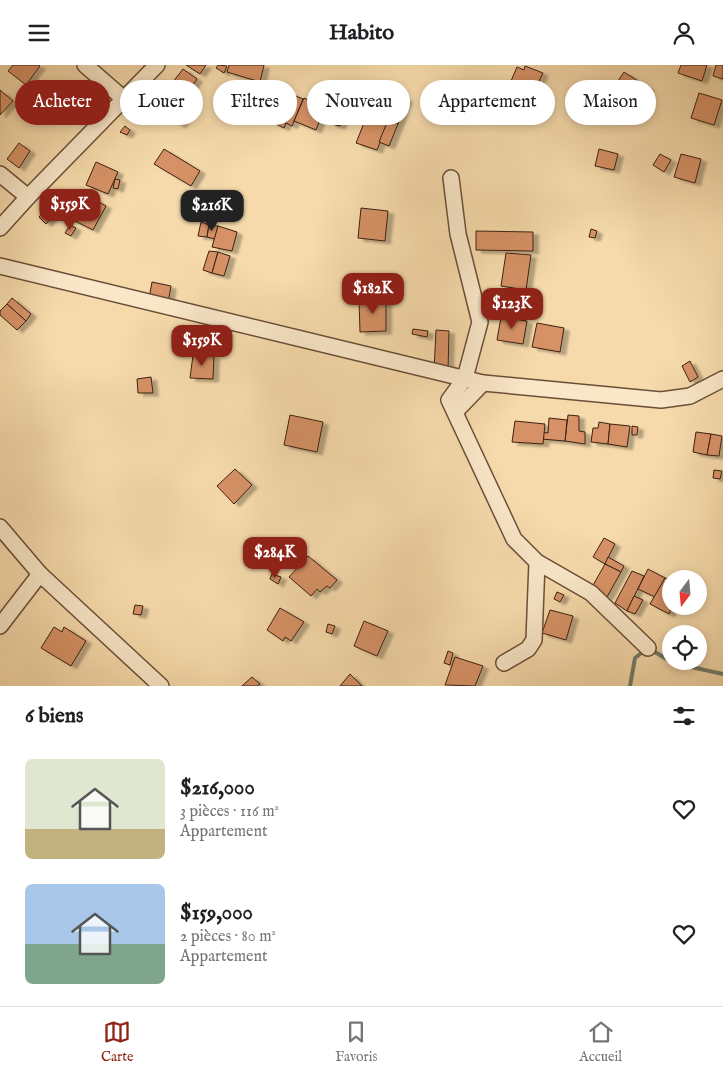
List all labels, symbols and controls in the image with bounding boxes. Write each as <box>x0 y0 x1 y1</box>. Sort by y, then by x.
icon: menu <box>25 19 53 47</box>
text: Habito <box>329 19 394 47</box>
icon: person <box>670 19 698 47</box>
chip: Acheter <box>15 80 110 125</box>
chip: Louer <box>120 80 203 125</box>
chip: Filtres <box>213 80 297 125</box>
chip: Nouveau <box>307 80 410 125</box>
chip: Appartement <box>420 80 555 125</box>
chip: Maison <box>565 80 656 125</box>
pin: $159K <box>35 189 105 231</box>
pin: $216K <box>177 189 247 232</box>
text: $159K <box>50 195 90 215</box>
text: $216K <box>192 196 232 216</box>
pin: $182K <box>338 273 408 315</box>
text: $182K <box>353 279 393 299</box>
pin: $123K <box>477 287 547 330</box>
text: $123K <box>492 294 532 314</box>
pin: $159K <box>167 325 237 367</box>
text: $159K <box>182 331 222 351</box>
pin: $284K <box>240 537 310 579</box>
text: $284K <box>254 543 296 563</box>
north arrow <box>662 570 708 615</box>
map controls <box>662 570 707 670</box>
button: locate <box>662 625 707 670</box>
icon: filters <box>670 702 698 730</box>
text: 6 biens <box>25 703 83 730</box>
text: $216,000 <box>180 775 255 802</box>
icon: home <box>65 779 125 839</box>
icon: heart <box>670 795 698 823</box>
text: 3 pièces · 116 m² <box>180 802 279 822</box>
text: Appartement <box>180 822 267 842</box>
text: $159,000 <box>180 900 253 927</box>
icon: home <box>65 904 125 964</box>
icon: heart <box>670 920 698 948</box>
text: 2 pièces · 80 m² <box>180 927 276 947</box>
text: Appartement <box>180 947 267 967</box>
tab: Carte <box>101 1018 133 1066</box>
tab: Favoris <box>335 1018 377 1066</box>
tab: Accueil <box>579 1018 622 1066</box>

